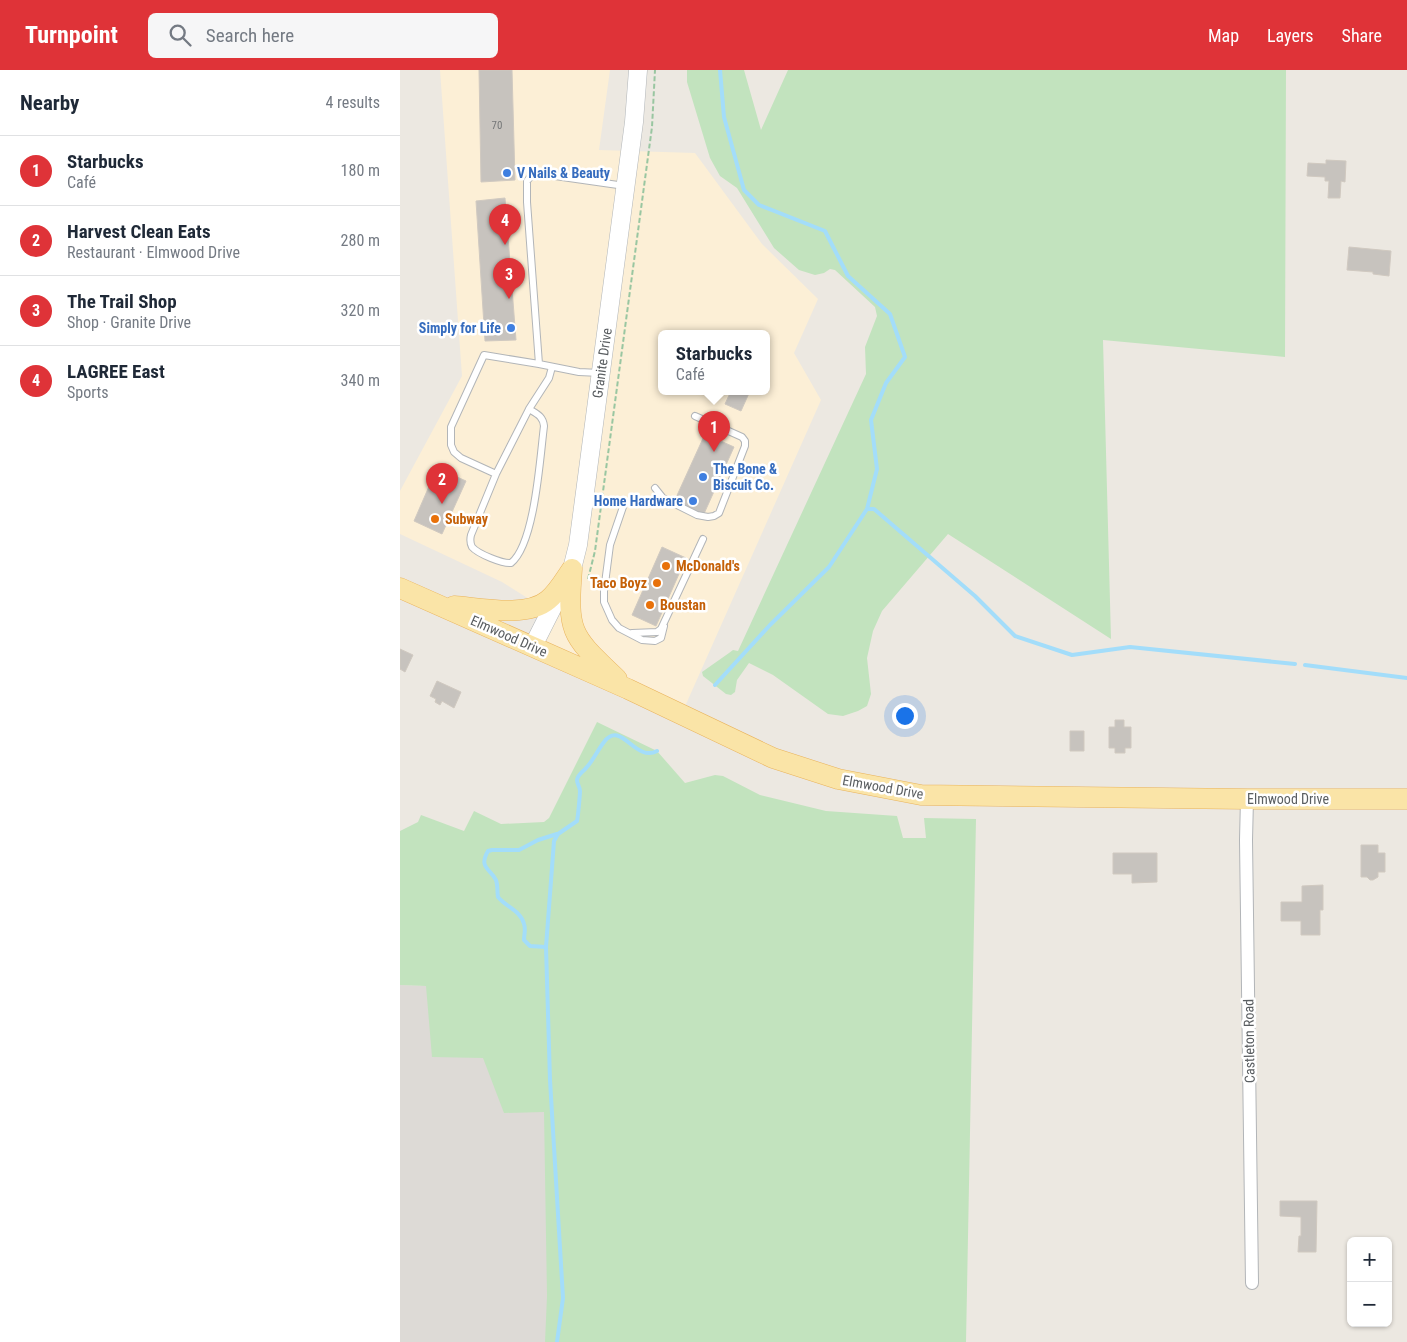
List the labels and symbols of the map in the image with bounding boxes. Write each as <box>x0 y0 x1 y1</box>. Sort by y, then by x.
house number: 70 <box>492 119 502 132</box>
place label: V Nails & Beauty <box>517 165 611 181</box>
marker: V Nails & Beauty <box>501 167 513 179</box>
pin: 4 <box>489 204 521 245</box>
pin: 3 <box>493 258 525 299</box>
place label: Simply for Life <box>419 320 501 336</box>
marker: Simply for Life <box>505 322 517 334</box>
street label: Granite Drive <box>589 326 615 399</box>
pin: 1 <box>698 411 730 452</box>
place label: The Bone & Biscuit Co. <box>713 461 777 493</box>
pin: 2 <box>426 463 458 504</box>
marker: The Bone & Biscuit Co. <box>697 471 709 483</box>
place label: Home Hardware <box>594 493 683 509</box>
marker: Home Hardware <box>687 495 699 507</box>
place label: Subway <box>445 511 489 527</box>
marker: Subway <box>429 513 441 525</box>
place label: McDonald's <box>676 558 740 574</box>
marker: McDonald's <box>660 560 672 572</box>
place label: Taco Boyz <box>590 575 647 591</box>
marker: Taco Boyz <box>651 577 663 589</box>
place label: Boustan <box>660 597 706 613</box>
marker: Boustan <box>644 599 656 611</box>
street label: Elmwood Drive <box>468 612 550 660</box>
your location <box>892 703 918 729</box>
street label: Elmwood Drive <box>841 772 925 802</box>
street label: Elmwood Drive <box>1247 791 1329 807</box>
street label: Castleton Road <box>1240 999 1258 1083</box>

